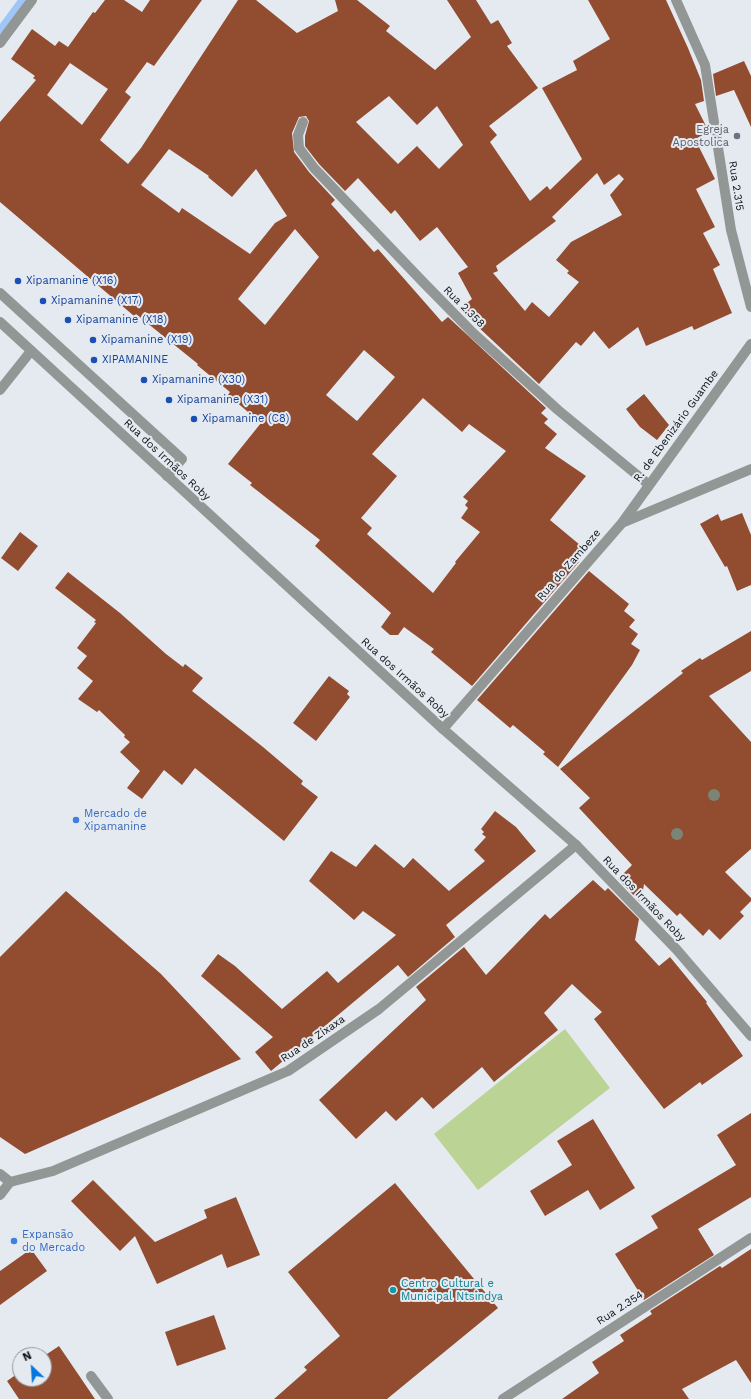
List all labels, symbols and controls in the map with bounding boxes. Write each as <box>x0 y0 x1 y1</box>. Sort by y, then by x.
place label: Egreja Apostolica <box>673 123 729 149</box>
marker: Egreja Apostolica <box>732 131 742 141</box>
street label: Rua 2.315 <box>726 160 746 212</box>
place label: Xipamanine (X16) <box>26 274 117 288</box>
marker: Xipamanine (X16) <box>13 276 23 286</box>
street label: Rua 2.358 <box>441 284 487 330</box>
place label: Xipamanine (X17) <box>51 294 142 308</box>
marker: Xipamanine (X17) <box>38 296 48 306</box>
place label: Xipamanine (X18) <box>76 313 167 327</box>
marker: Xipamanine (X18) <box>63 315 73 325</box>
place label: Xipamanine (X19) <box>101 333 192 347</box>
marker: Xipamanine (X19) <box>88 335 98 345</box>
place label: XIPAMANINE <box>102 353 168 367</box>
marker: XIPAMANINE <box>89 355 99 365</box>
street label: R. de Ebenizário Guambe <box>631 367 721 485</box>
place label: Xipamanine (X30) <box>152 373 245 387</box>
marker: Xipamanine (X30) <box>139 375 149 385</box>
place label: Xipamanine (X31) <box>177 393 268 407</box>
marker: Xipamanine (X31) <box>164 395 174 405</box>
place label: Xipamanine (C8) <box>202 412 289 426</box>
marker: Xipamanine (C8) <box>189 414 199 424</box>
street label: Rua dos Irmãos Roby <box>121 416 213 504</box>
street label: Rua do Zambeze <box>534 527 604 603</box>
street label: Rua dos Irmãos Roby <box>358 635 452 721</box>
place label: Mercado de Xipamanine <box>84 807 147 833</box>
marker: Mercado de Xipamanine <box>71 815 81 825</box>
street label: Rua dos Irmãos Roby <box>600 854 688 944</box>
street label: Rua de Zixaxa <box>278 1013 348 1065</box>
place label: Expansão do Mercado <box>22 1228 85 1254</box>
marker: Expansão do Mercado <box>9 1236 19 1246</box>
place label: Centro Cultural e Municipal Ntsindya <box>401 1277 503 1303</box>
marker: Centro Cultural e Municipal Ntsindya <box>388 1285 398 1295</box>
street label: Rua 2.354 <box>594 1288 646 1328</box>
north arrow <box>12 1347 52 1387</box>
text: N <box>21 1349 34 1364</box>

